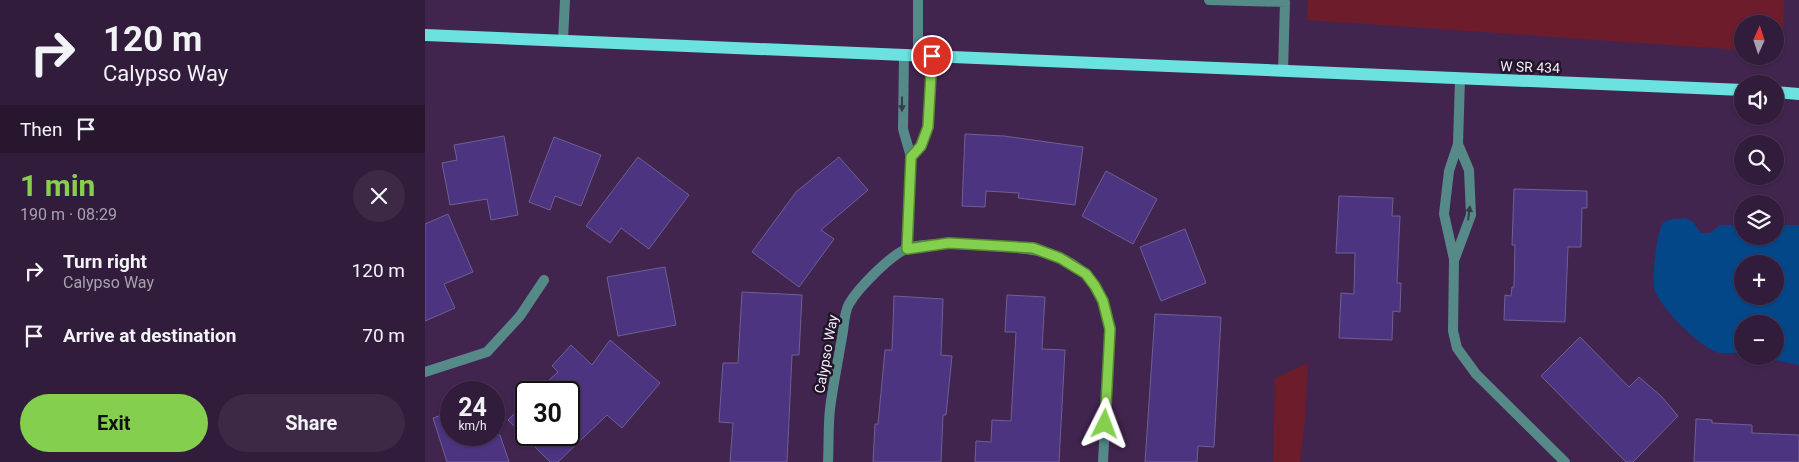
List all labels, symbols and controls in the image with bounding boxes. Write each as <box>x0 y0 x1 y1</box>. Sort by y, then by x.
north arrow <box>1734 15 1784 65</box>
map controls <box>1734 15 1784 365</box>
text: 120 m <box>103 19 202 60</box>
icon: right <box>20 20 85 85</box>
pin <box>911 35 953 77</box>
icon: arrive <box>918 42 946 70</box>
street label: W SR 434 <box>1500 58 1560 76</box>
text: Calypso Way <box>103 61 228 86</box>
button: sound <box>1734 75 1784 125</box>
one-way arrow <box>898 96 906 112</box>
icon: arrive <box>72 115 100 143</box>
text: Then <box>20 118 62 141</box>
button: search <box>1734 135 1784 185</box>
text: 1 min <box>20 168 95 203</box>
button: close <box>353 170 405 222</box>
button: layers <box>1734 195 1784 245</box>
text: 190 m · 08:29 <box>20 205 117 224</box>
one-way arrow <box>1465 205 1473 221</box>
text: Turn right <box>63 250 147 273</box>
button: + <box>1734 255 1784 305</box>
icon: right <box>20 257 48 285</box>
text: 120 m <box>352 259 405 282</box>
text: Calypso Way <box>63 273 154 292</box>
street label: Calypso Way <box>811 313 841 395</box>
button: − <box>1734 315 1784 365</box>
icon: arrive <box>20 322 48 350</box>
text: Arrive at destination <box>63 324 236 347</box>
text: 70 m <box>362 324 405 347</box>
speed limit sign: 30 <box>515 381 580 446</box>
text: 24 <box>458 393 487 422</box>
button: Exit <box>20 394 208 452</box>
button: Share <box>218 394 405 452</box>
position arrow <box>1078 397 1130 449</box>
text: km/h <box>458 419 487 433</box>

